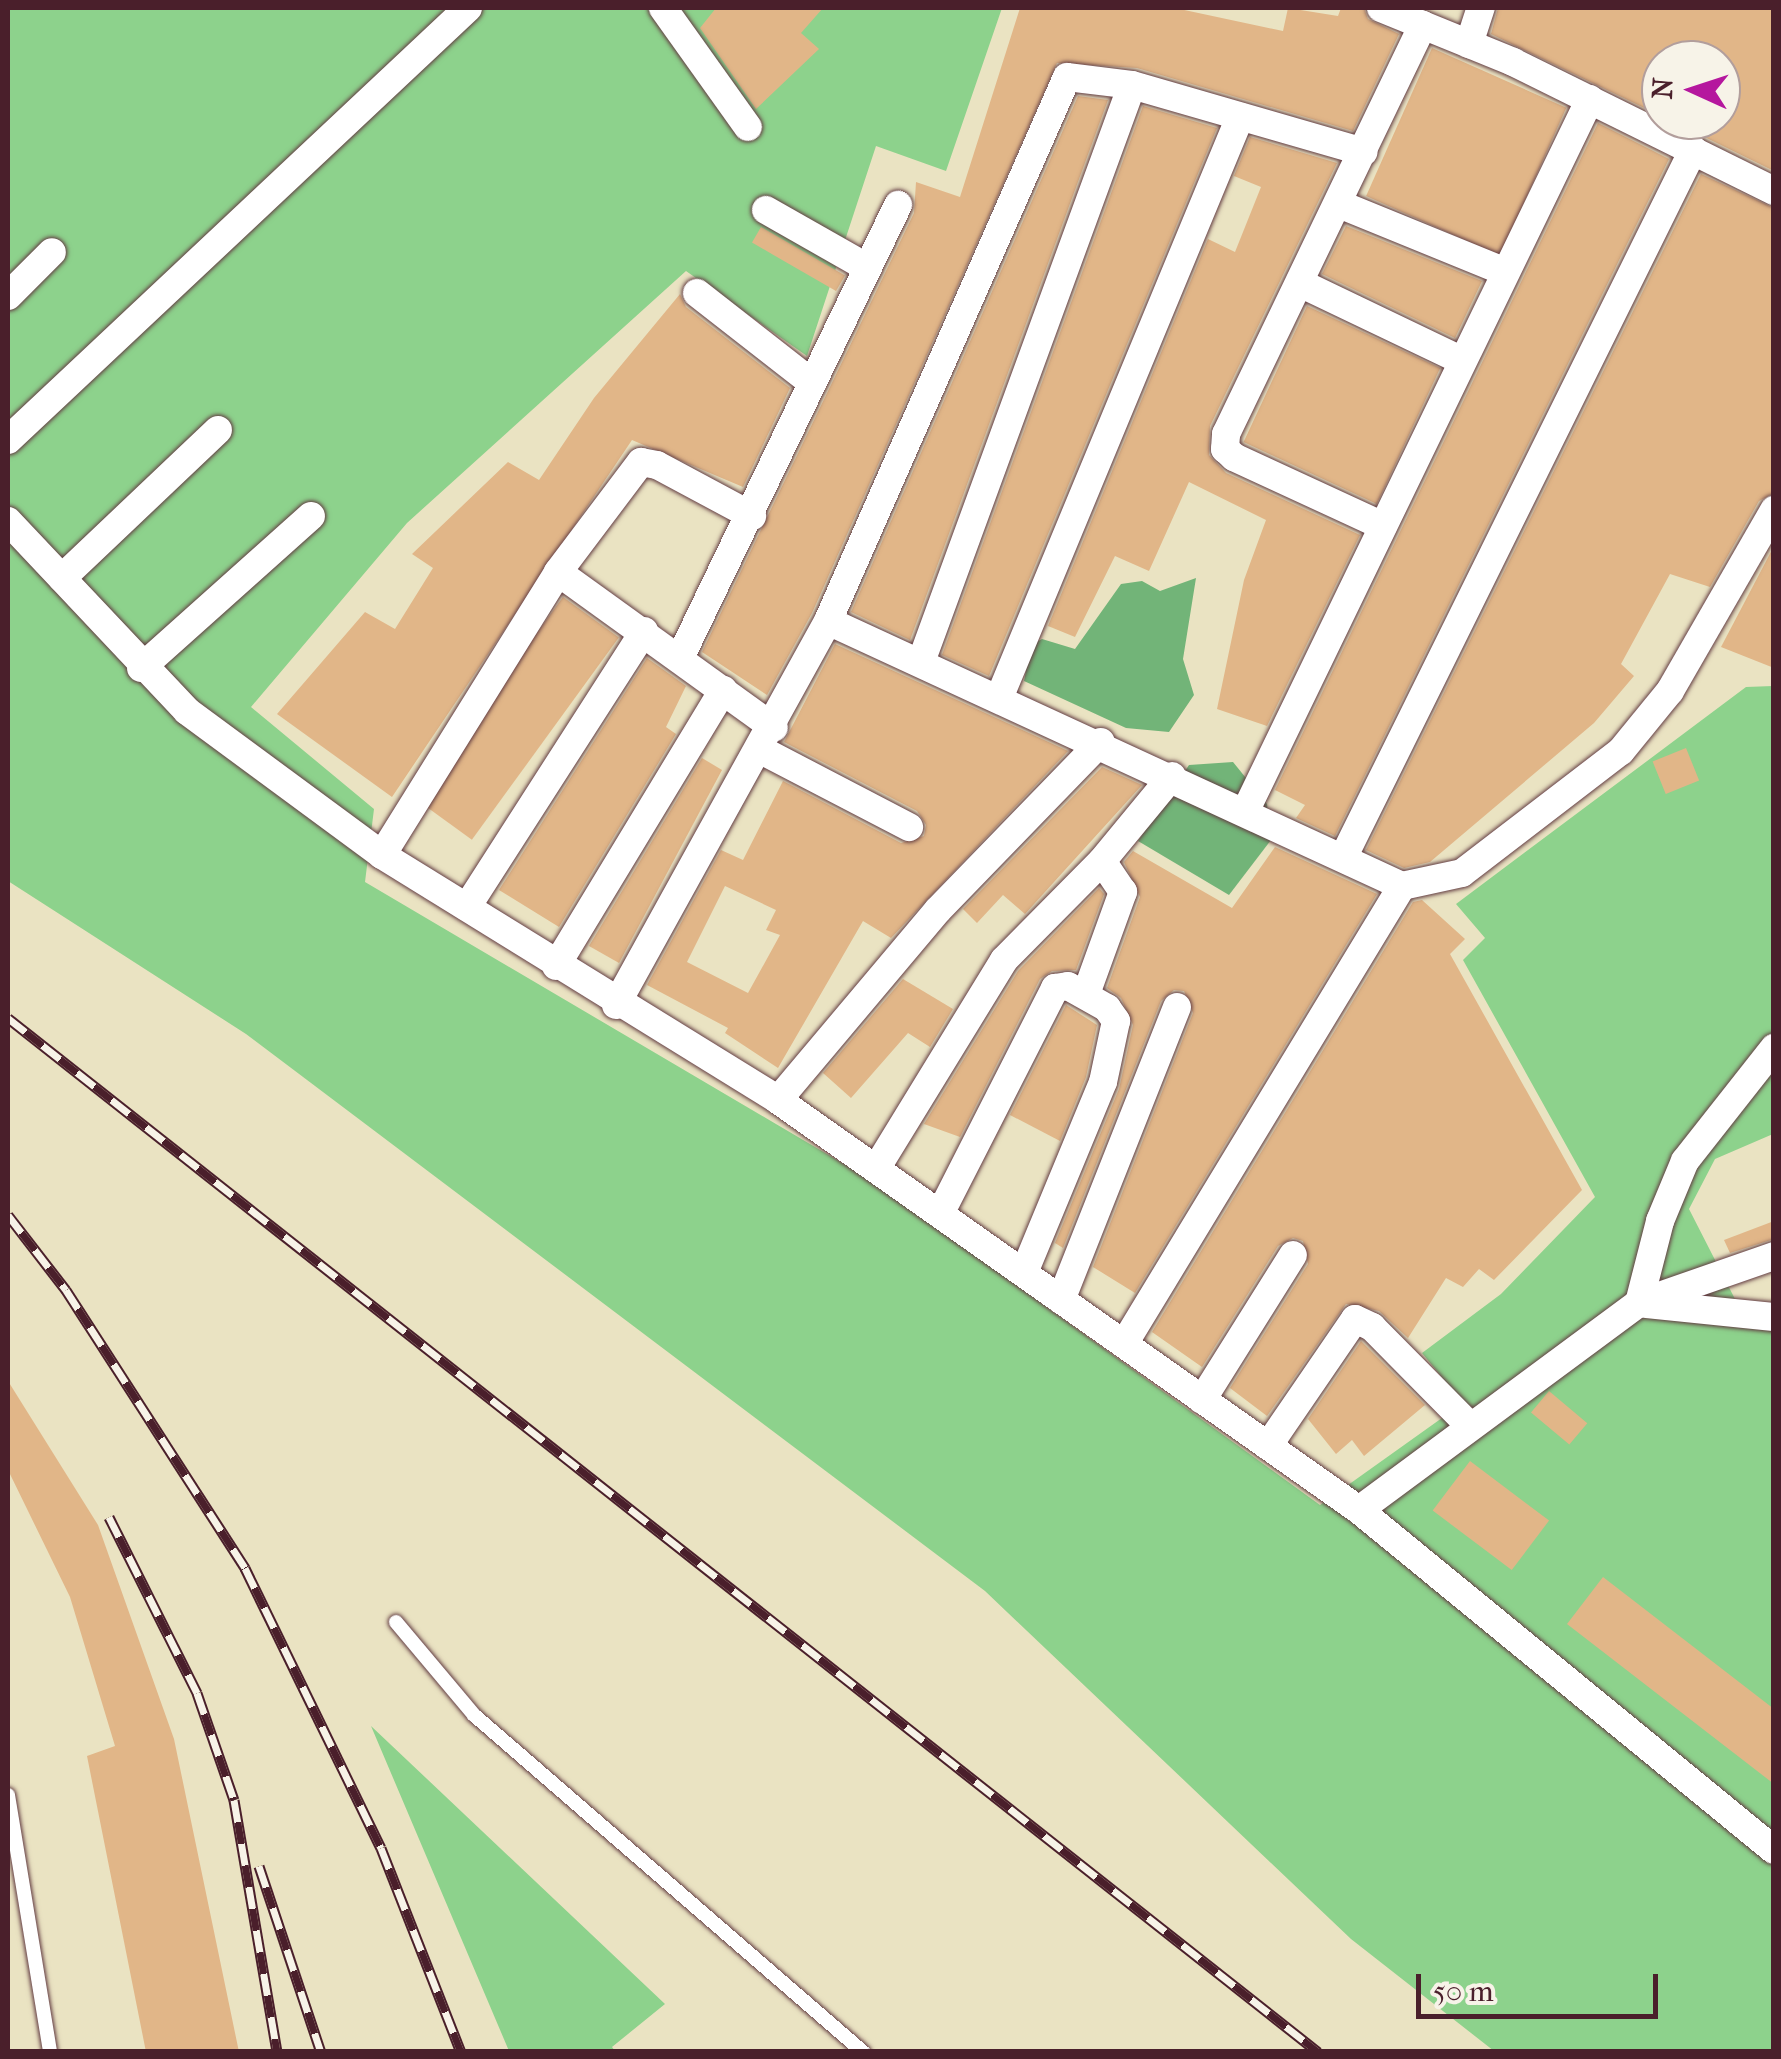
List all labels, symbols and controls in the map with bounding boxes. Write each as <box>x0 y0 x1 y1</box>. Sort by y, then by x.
north arrow <box>1641 40 1741 140</box>
text: N <box>1646 77 1680 100</box>
scale bar <box>1421 1954 1664 2016</box>
text: 50 m <box>1433 1974 1494 2009</box>

